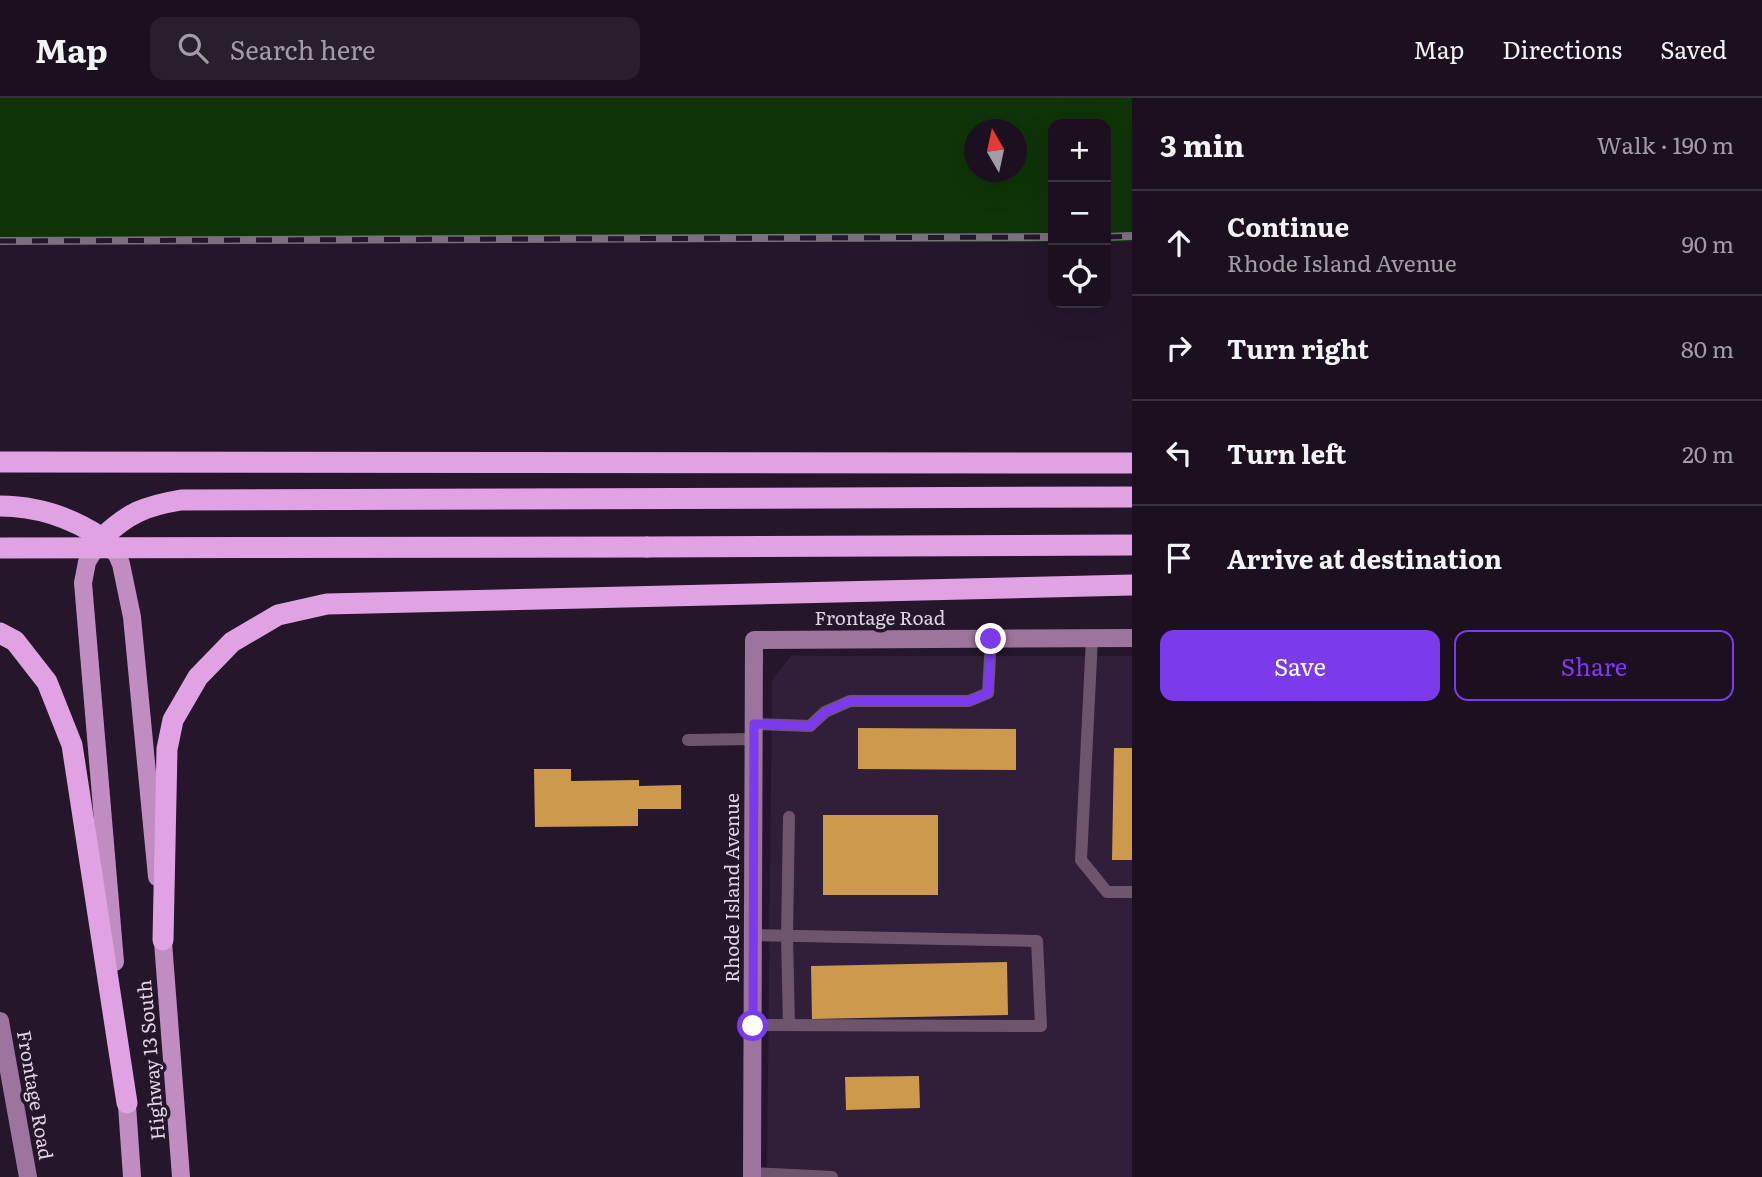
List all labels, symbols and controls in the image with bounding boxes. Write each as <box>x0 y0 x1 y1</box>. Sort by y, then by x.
search box <box>150 17 640 80</box>
text: Map <box>35 24 108 73</box>
icon: search <box>174 29 212 67</box>
text: Search here <box>230 29 376 68</box>
text: Map <box>1413 31 1464 66</box>
text: Directions <box>1502 31 1622 66</box>
text: Saved <box>1660 31 1727 66</box>
north arrow <box>964 119 1027 182</box>
map controls <box>1048 119 1111 308</box>
button: + <box>1048 119 1111 182</box>
text: 3 min <box>1160 122 1244 166</box>
text: Walk · 190 m <box>1597 127 1734 161</box>
button: − <box>1048 182 1111 245</box>
text: Continue <box>1227 206 1349 245</box>
icon: ahead <box>1160 224 1198 262</box>
text: 90 m <box>1682 226 1734 260</box>
button: locate <box>1048 245 1111 308</box>
text: Rhode Island Avenue <box>1227 245 1457 279</box>
text: Turn right <box>1227 328 1369 367</box>
icon: right <box>1160 329 1198 367</box>
text: 80 m <box>1681 331 1734 365</box>
text: Turn left <box>1227 433 1346 472</box>
icon: left <box>1160 434 1198 472</box>
text: 20 m <box>1682 436 1734 470</box>
text: Arrive at destination <box>1227 538 1502 577</box>
icon: arrive <box>1160 539 1198 577</box>
street label: Frontage Road <box>815 603 946 631</box>
route end <box>975 623 1006 654</box>
button: Save <box>1160 630 1440 701</box>
button: Share <box>1454 630 1734 701</box>
street label: Rhode Island Avenue <box>717 793 745 983</box>
street label: Highway 13 South <box>129 979 171 1141</box>
route start <box>737 1010 768 1041</box>
street label: Frontage Road <box>11 1028 61 1162</box>

